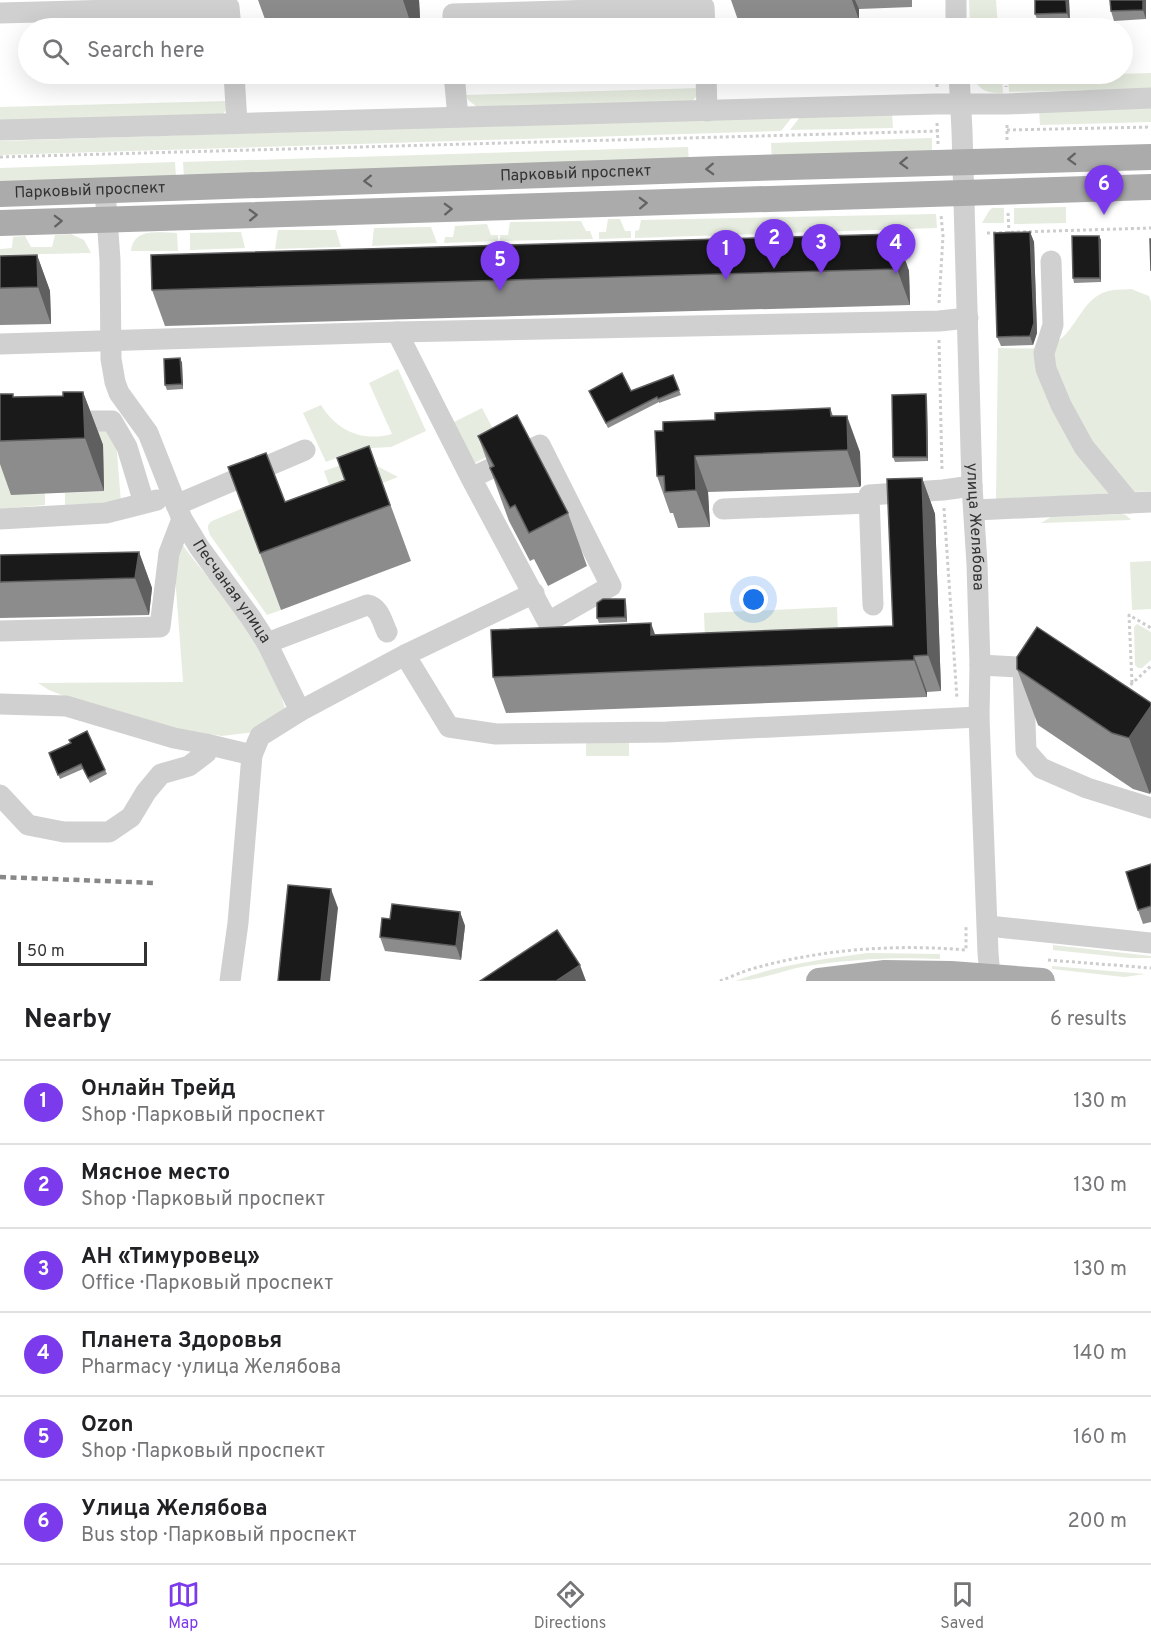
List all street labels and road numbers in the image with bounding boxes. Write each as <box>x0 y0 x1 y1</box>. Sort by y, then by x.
street label: Парковый проспект <box>500 161 652 187</box>
street label: Парковый проспект <box>14 178 166 203</box>
street label: улица Желябова <box>961 463 988 591</box>
street label: Песчаная улица <box>187 536 275 647</box>

